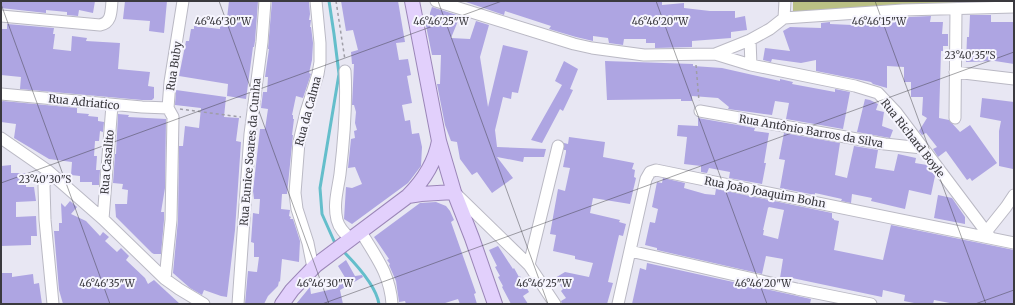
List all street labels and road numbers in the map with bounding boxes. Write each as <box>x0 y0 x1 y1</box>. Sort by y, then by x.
street label: Rua Buby <box>163 40 185 92</box>
street label: Rua da Calma <box>292 75 324 147</box>
street label: Rua Eunice Soares da Cunha <box>237 77 263 227</box>
street label: Rua Adriatico <box>48 91 121 113</box>
street label: Rua Richard Boyle <box>878 96 948 180</box>
street label: Rua Antônio Barros da Silva <box>738 111 884 151</box>
street label: Rua Casalito <box>97 128 117 195</box>
street label: Rua João Joaquim Bohn <box>703 173 828 211</box>

